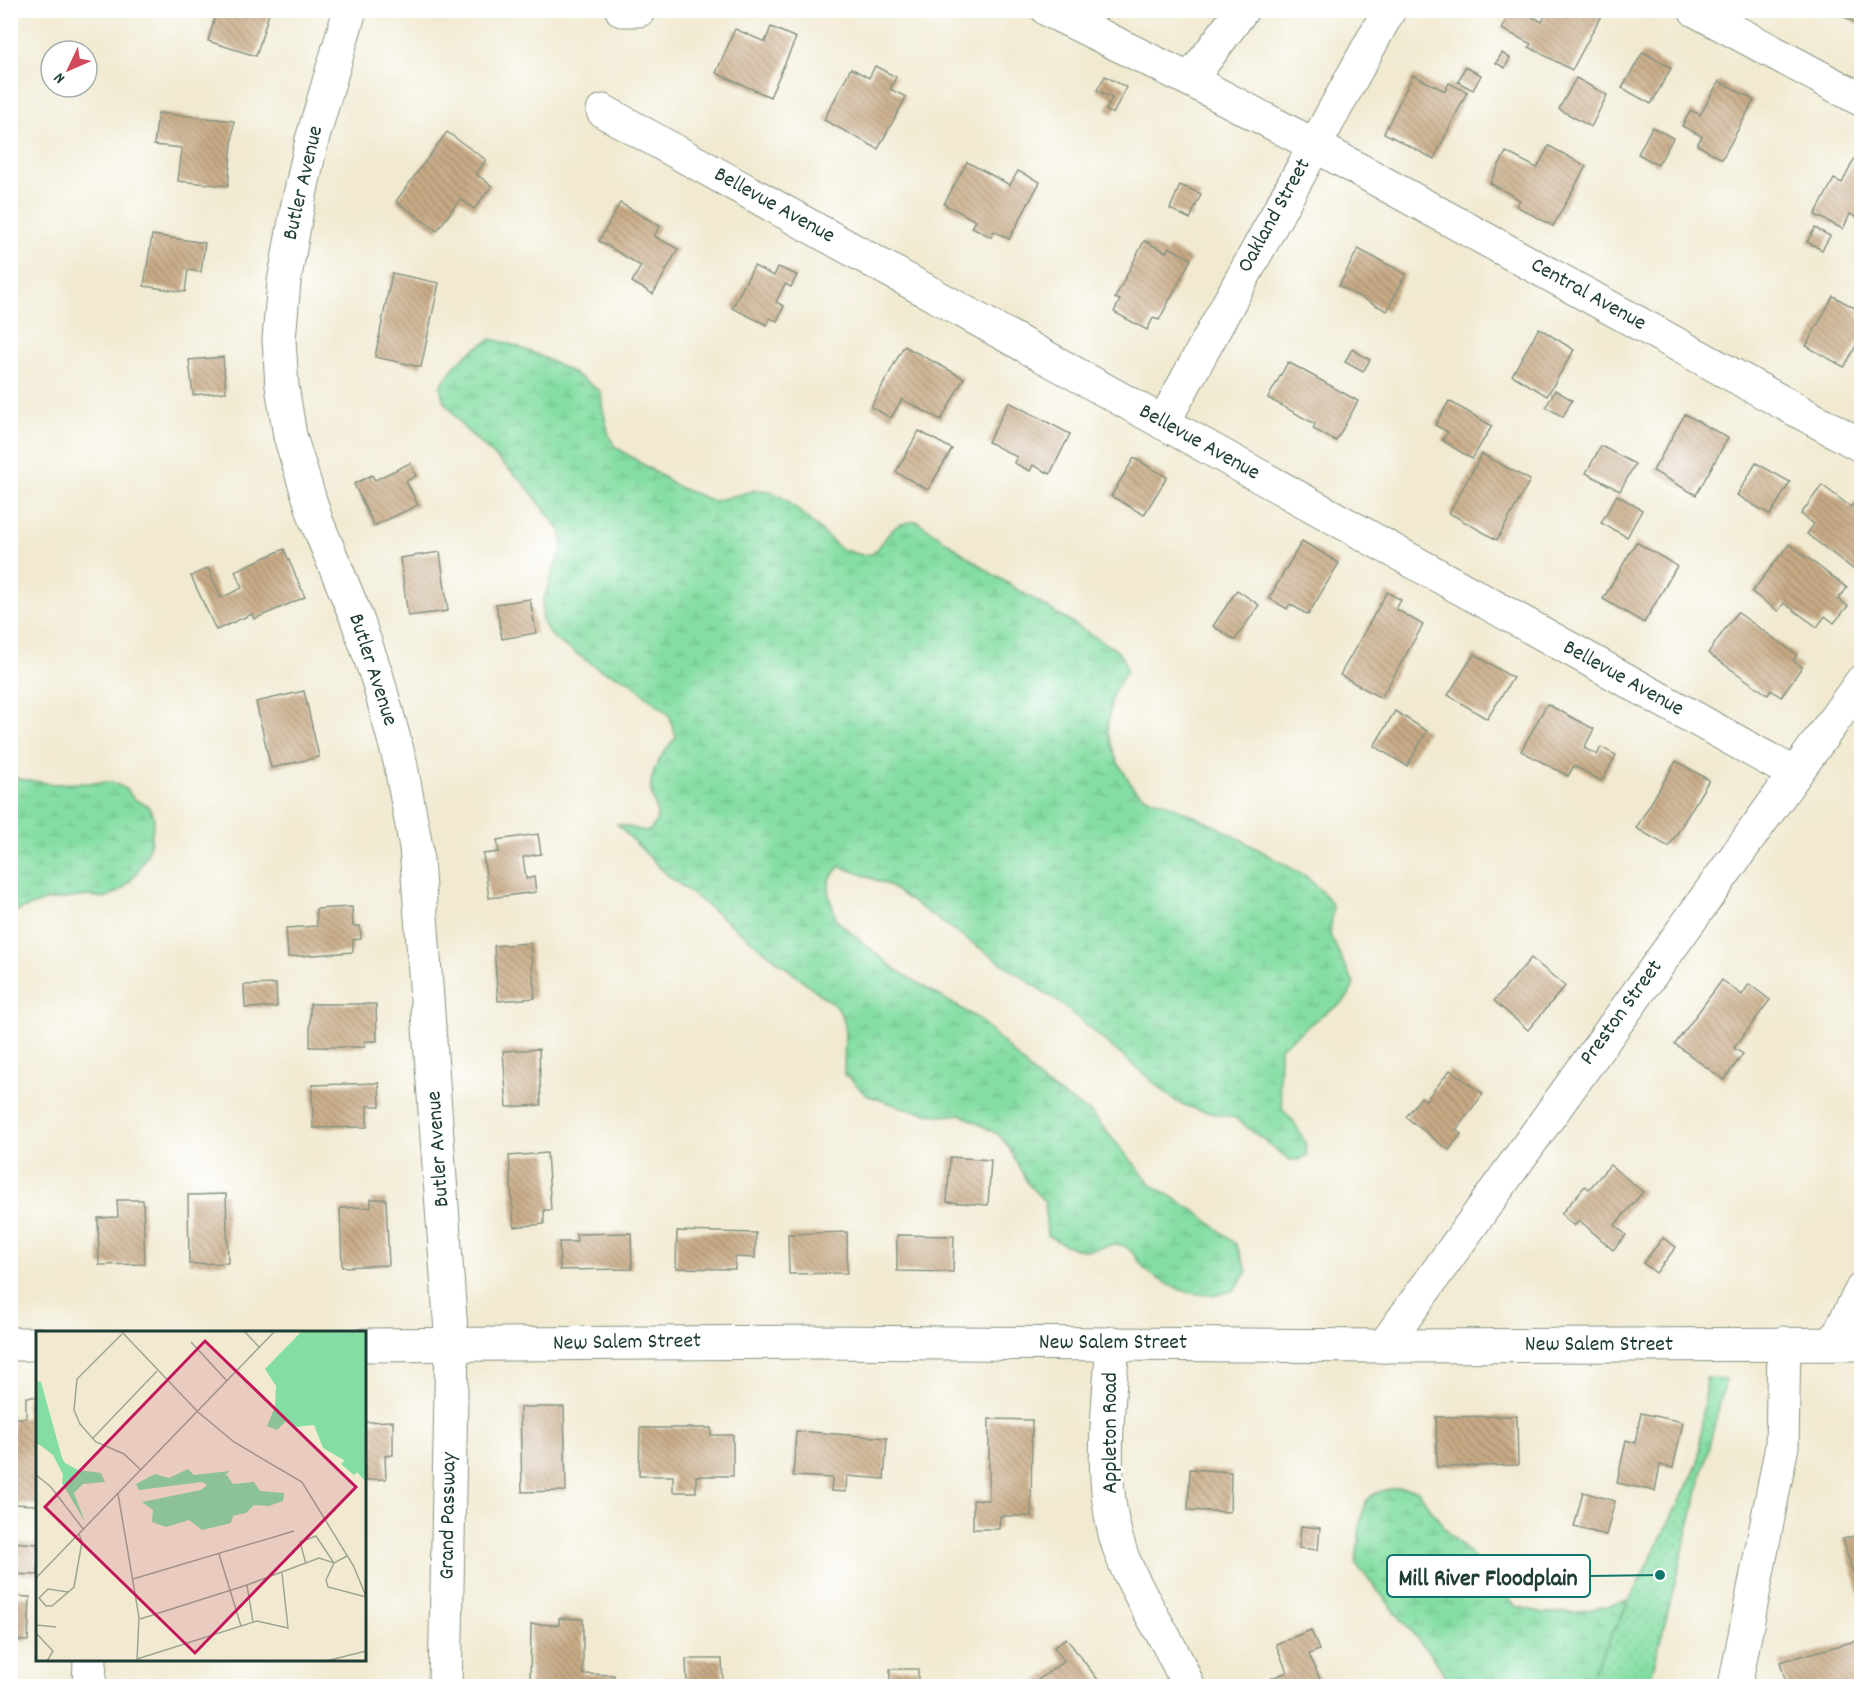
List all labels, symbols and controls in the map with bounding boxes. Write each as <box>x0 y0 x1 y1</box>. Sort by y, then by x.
north arrow <box>39 39 99 99</box>
text: N <box>49 67 71 89</box>
street label: Butler Avenue <box>276 123 332 243</box>
street label: Oakland Street <box>1231 153 1319 279</box>
street label: Bellevue Avenue <box>708 160 840 252</box>
street label: Central Avenue <box>1525 250 1651 340</box>
street label: Bellevue Avenue <box>1133 397 1265 489</box>
street label: Butler Avenue <box>339 610 405 730</box>
street label: Bellevue Avenue <box>1557 633 1689 725</box>
street label: Preston Street <box>1573 954 1671 1072</box>
street label: Butler Avenue <box>419 1090 459 1208</box>
street label: New Salem Street <box>553 1326 701 1360</box>
street label: New Salem Street <box>1039 1328 1187 1359</box>
street label: New Salem Street <box>1525 1330 1673 1361</box>
inset map <box>36 1331 366 1661</box>
street label: Appleton Road <box>1096 1372 1127 1494</box>
street label: Grand Passway <box>432 1451 466 1580</box>
callout: Mill River Floodplain <box>1387 1555 1590 1597</box>
text: Mill River Floodplain <box>1399 1563 1577 1597</box>

